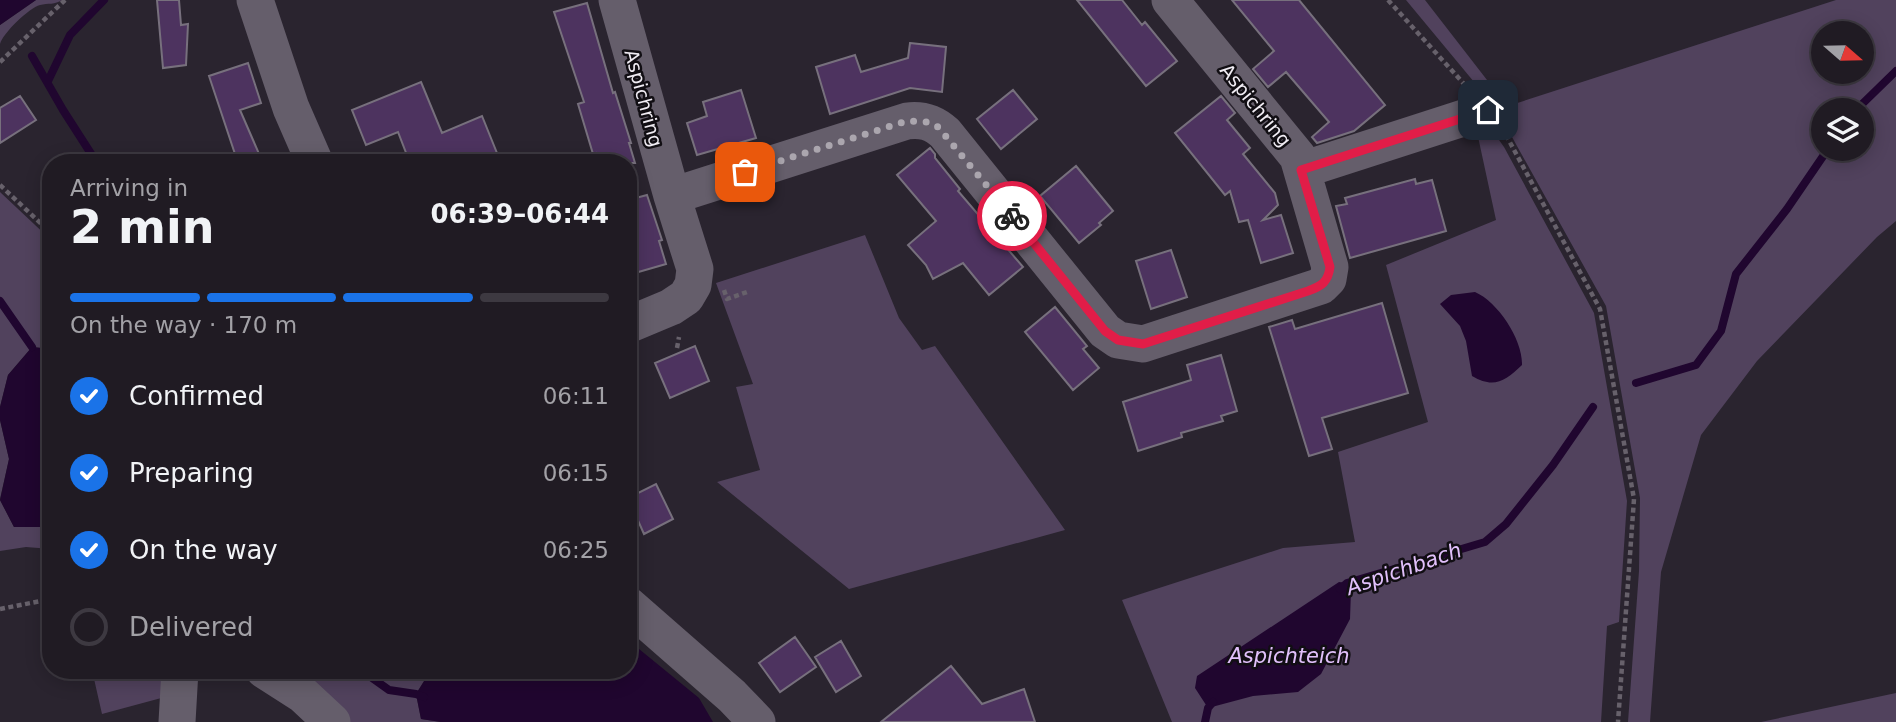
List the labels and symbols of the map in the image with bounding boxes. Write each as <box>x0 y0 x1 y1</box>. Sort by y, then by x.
north arrow <box>1811 21 1874 84</box>
street label: Aspichring <box>620 47 668 149</box>
street label: Aspichring <box>1216 59 1296 151</box>
pin <box>1458 80 1518 140</box>
pin <box>715 142 775 202</box>
courier <box>977 181 1047 251</box>
water label: Aspichbach <box>1341 538 1465 601</box>
water label: Aspichteich <box>1226 644 1350 668</box>

